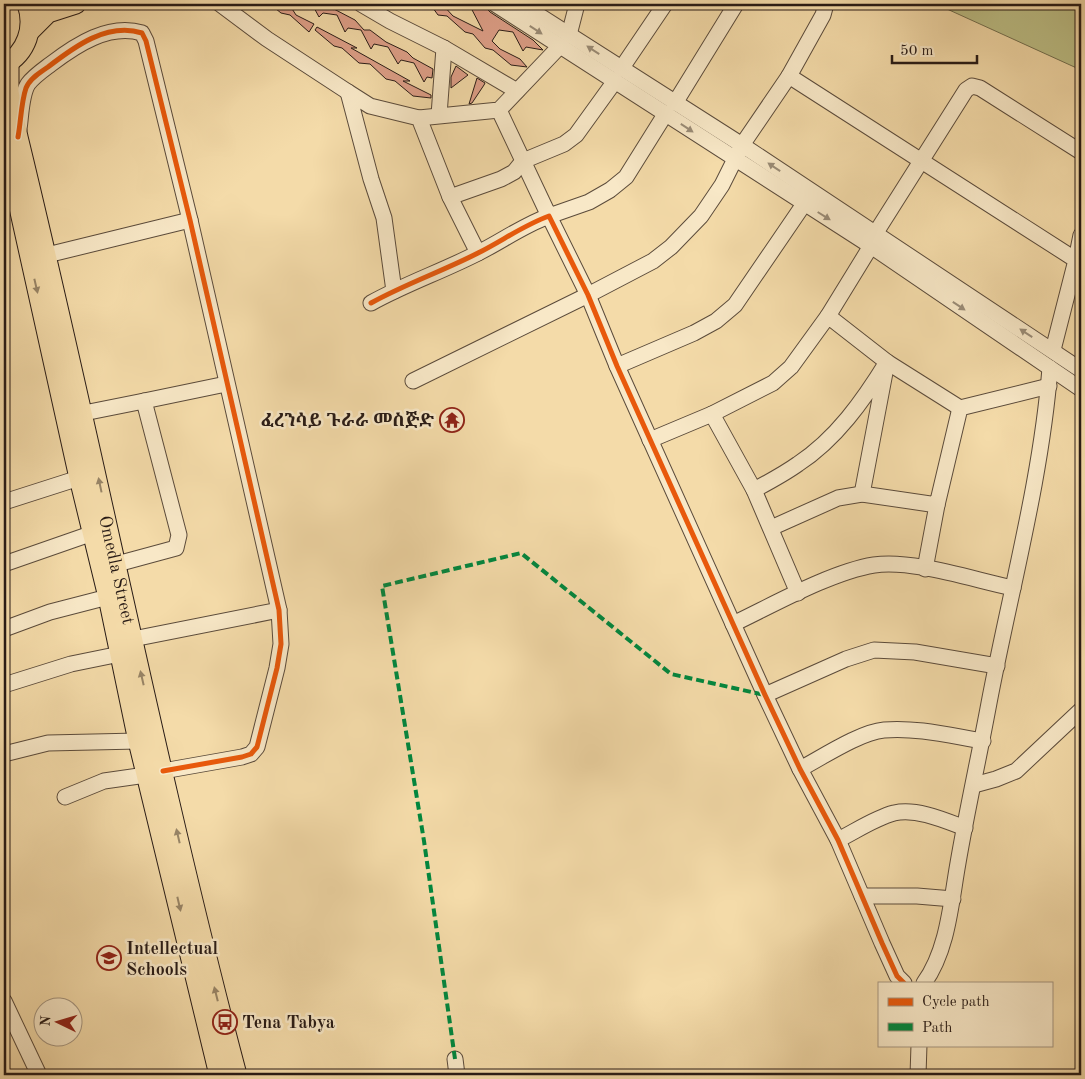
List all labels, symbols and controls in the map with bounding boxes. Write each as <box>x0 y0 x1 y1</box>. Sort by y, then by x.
one-way arrow <box>529 25 543 35</box>
scale bar <box>892 32 978 64</box>
text: 50 m <box>900 44 934 59</box>
one-way arrow <box>586 46 600 55</box>
one-way arrow <box>681 123 694 133</box>
one-way arrow <box>767 162 780 172</box>
one-way arrow <box>817 212 830 221</box>
one-way arrow <box>32 278 40 293</box>
one-way arrow <box>952 301 966 311</box>
one-way arrow <box>1020 328 1033 338</box>
temple icon: ፈረንሳይ ጉራራ መስጅድ <box>439 407 465 433</box>
place label: ፈረንሳይ ጉራራ መስጅድ <box>261 411 434 430</box>
one-way arrow <box>95 476 103 492</box>
street label: Omedla Street <box>95 514 137 626</box>
one-way arrow <box>138 670 146 685</box>
one-way arrow <box>174 829 182 844</box>
one-way arrow <box>175 897 183 913</box>
place label: Intellectual Schools <box>126 940 219 979</box>
school or university icon: Intellectual Schools <box>96 945 122 971</box>
legend <box>878 982 1052 1046</box>
one-way arrow <box>212 987 220 1002</box>
text: Cycle path <box>922 995 990 1010</box>
north arrow <box>32 996 82 1046</box>
bus stop icon: Tena Tabya <box>212 1009 238 1035</box>
place label: Tena Tabya <box>242 1014 335 1032</box>
text: N <box>39 1015 54 1027</box>
text: Path <box>922 1021 952 1036</box>

